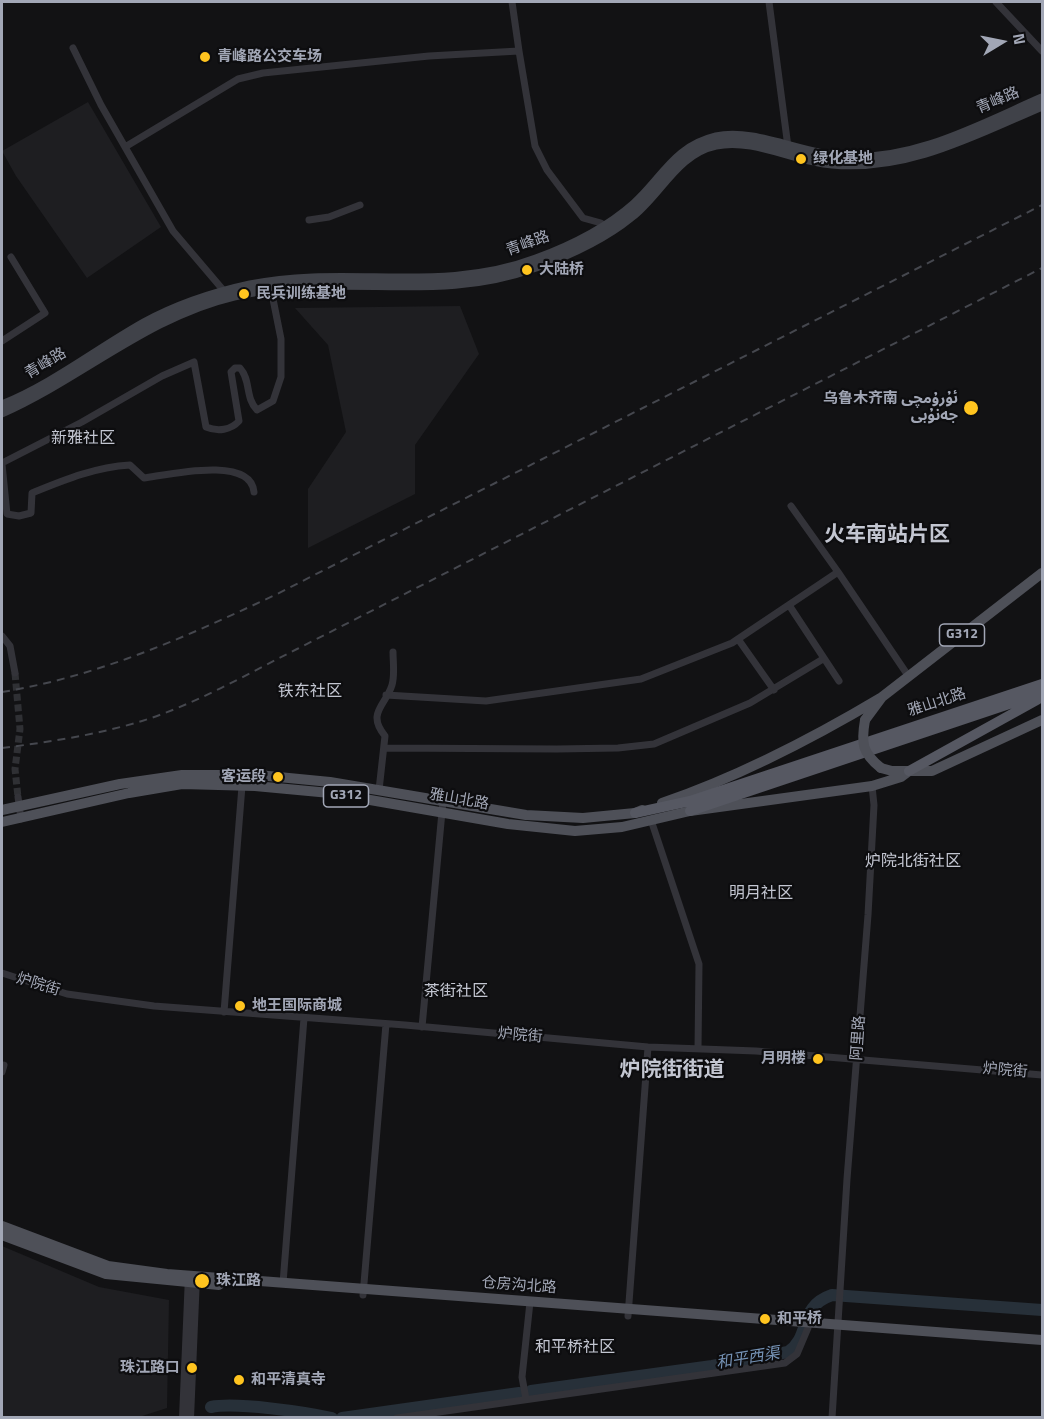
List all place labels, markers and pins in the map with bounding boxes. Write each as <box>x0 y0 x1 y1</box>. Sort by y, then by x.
place label: 青峰路公交车场 <box>217 48 322 66</box>
marker: 青峰路公交车场 <box>198 50 212 64</box>
place label: 绿化基地 <box>813 150 873 168</box>
marker: 绿化基地 <box>794 152 808 166</box>
place label: 大陆桥 <box>539 261 584 279</box>
marker: 大陆桥 <box>520 263 534 277</box>
place label: 民兵训练基地 <box>256 285 346 303</box>
marker: 民兵训练基地 <box>237 287 251 301</box>
place label: 乌鲁木齐南 ئۇرۇمچى جەنۇبى <box>823 390 958 425</box>
marker: 乌鲁木齐南 ئۇرۇمچى جەنۇبى <box>962 399 980 417</box>
place label: 客运段 <box>221 768 266 786</box>
marker: 客运段 <box>271 770 285 784</box>
place label: 地王国际商城 <box>252 997 342 1015</box>
marker: 地王国际商城 <box>233 999 247 1013</box>
place label: 月明楼 <box>761 1050 806 1068</box>
marker: 月明楼 <box>811 1052 825 1066</box>
marker: 珠江路 <box>193 1272 211 1290</box>
place label: 珠江路 <box>216 1272 261 1290</box>
place label: 和平桥 <box>777 1310 822 1328</box>
marker: 和平桥 <box>758 1312 772 1326</box>
place label: 珠江路口 <box>120 1359 180 1377</box>
marker: 珠江路口 <box>185 1361 199 1375</box>
place label: 和平清真寺 <box>251 1371 326 1389</box>
marker: 和平清真寺 <box>232 1373 246 1387</box>

